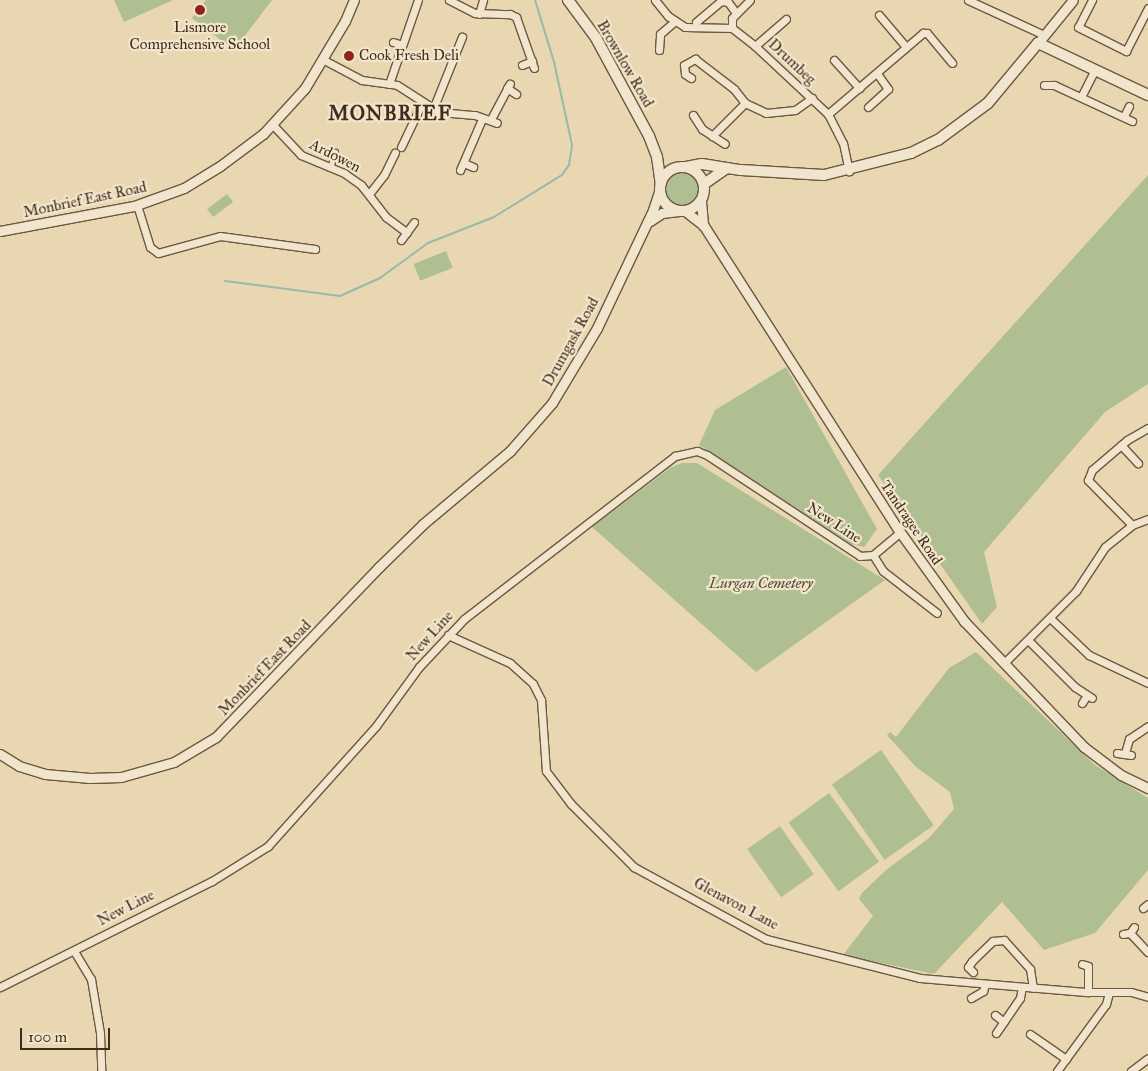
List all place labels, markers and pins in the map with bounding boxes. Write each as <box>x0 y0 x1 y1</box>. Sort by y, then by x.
marker: Lismore Comprehensive School <box>194 4 206 16</box>
place label: Lismore Comprehensive School <box>130 18 270 53</box>
place label: Cook Fresh Deli <box>359 47 459 65</box>
marker: Cook Fresh Deli <box>343 50 355 62</box>

